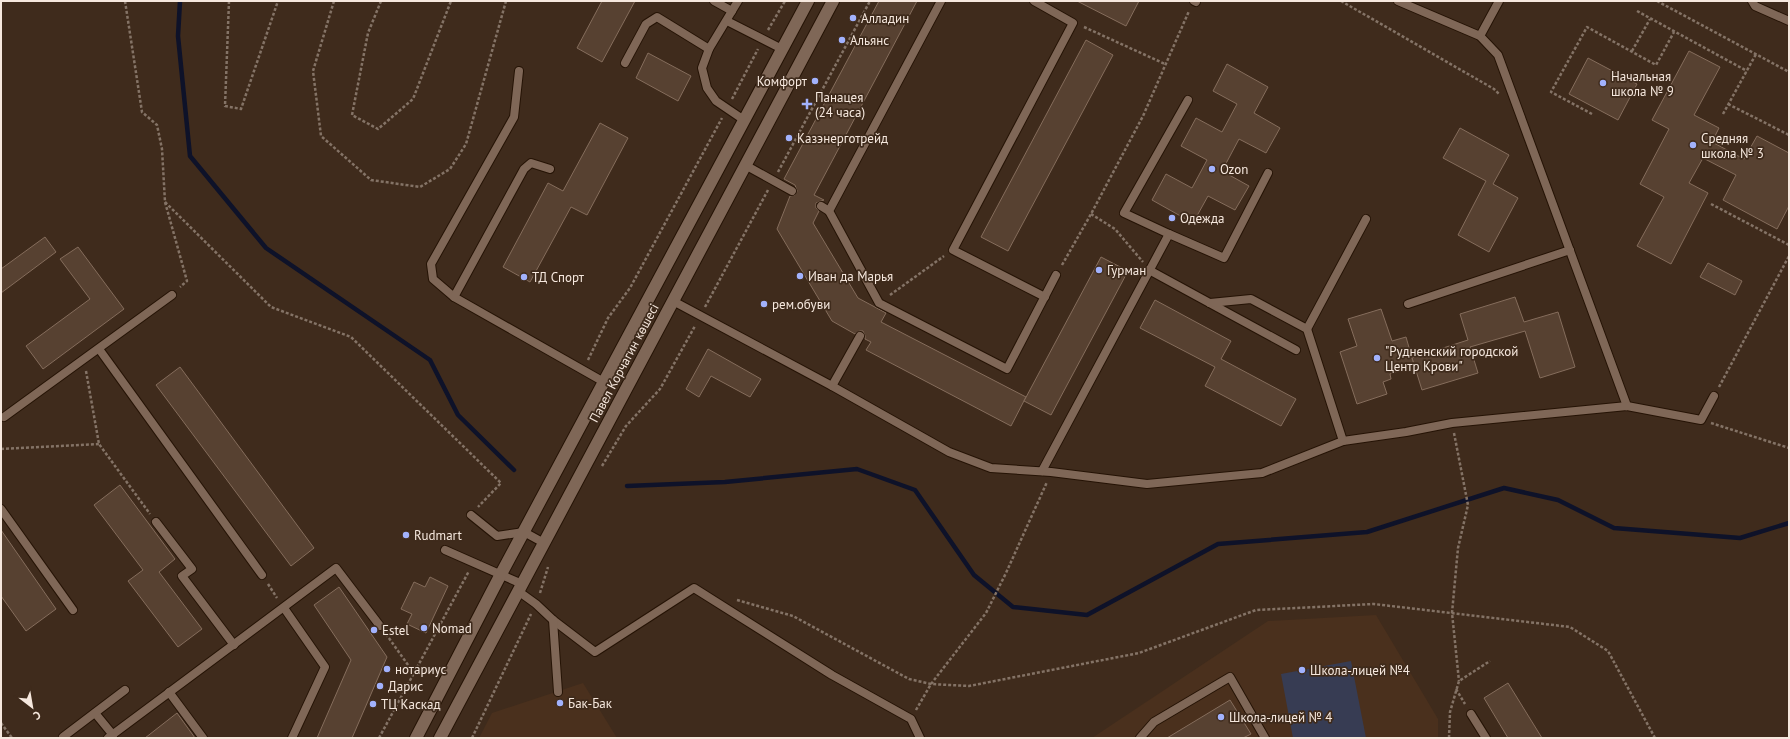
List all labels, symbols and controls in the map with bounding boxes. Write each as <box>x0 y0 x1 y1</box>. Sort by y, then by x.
place label: Алладин <box>861 10 909 27</box>
marker: Алладин <box>848 13 858 23</box>
place label: Альянс <box>850 32 889 49</box>
marker: Альянс <box>837 35 847 45</box>
place label: Начальная школа № 9 <box>1611 68 1674 100</box>
place label: Комфорт <box>757 73 808 90</box>
marker: Комфорт <box>810 76 820 86</box>
marker: Начальная школа № 9 <box>1598 78 1608 88</box>
place label: Панацея (24 часа) <box>815 89 865 121</box>
marker: Панацея (24 часа) <box>802 99 812 109</box>
place label: Казэнерготрейд <box>797 130 888 147</box>
place label: Средняя школа № 3 <box>1701 130 1764 162</box>
marker: Казэнерготрейд <box>784 133 794 143</box>
marker: Средняя школа № 3 <box>1688 140 1698 150</box>
place label: Ozon <box>1220 161 1248 178</box>
marker: Ozon <box>1207 164 1217 174</box>
place label: Одежда <box>1180 210 1225 227</box>
marker: Одежда <box>1167 213 1177 223</box>
place label: Гурман <box>1107 262 1146 279</box>
marker: Гурман <box>1094 265 1104 275</box>
place label: Иван да Марья <box>808 268 893 285</box>
place label: ТД Спорт <box>532 269 585 286</box>
marker: Иван да Марья <box>795 271 805 281</box>
marker: ТД Спорт <box>519 272 529 282</box>
place label: рем.обуви <box>772 296 830 313</box>
marker: рем.обуви <box>759 299 769 309</box>
street label: Павел Корчагин көшесі <box>585 300 663 426</box>
place label: "Рудненский городской Центр Крови" <box>1385 343 1518 375</box>
marker: "Рудненский городской Центр Крови" <box>1372 353 1382 363</box>
place label: Rudmart <box>414 527 462 544</box>
marker: Rudmart <box>401 530 411 540</box>
place label: Nomad <box>432 620 472 637</box>
place label: Estel <box>382 622 409 639</box>
marker: Nomad <box>419 623 429 633</box>
marker: Estel <box>369 625 379 635</box>
place label: нотариус <box>395 661 447 678</box>
place label: Школа-лицей №4 <box>1310 662 1410 679</box>
marker: нотариус <box>382 664 392 674</box>
marker: Школа-лицей №4 <box>1297 665 1307 675</box>
place label: Дарис <box>388 678 423 695</box>
marker: Дарис <box>375 681 385 691</box>
north arrow <box>12 687 52 727</box>
place label: Бак-Бак <box>568 695 613 712</box>
place label: ТЦ Каскад <box>381 696 441 713</box>
marker: Бак-Бак <box>555 698 565 708</box>
marker: ТЦ Каскад <box>368 699 378 709</box>
text: С <box>31 708 43 723</box>
place label: Школа-лицей № 4 <box>1229 709 1332 726</box>
marker: Школа-лицей № 4 <box>1216 712 1226 722</box>

